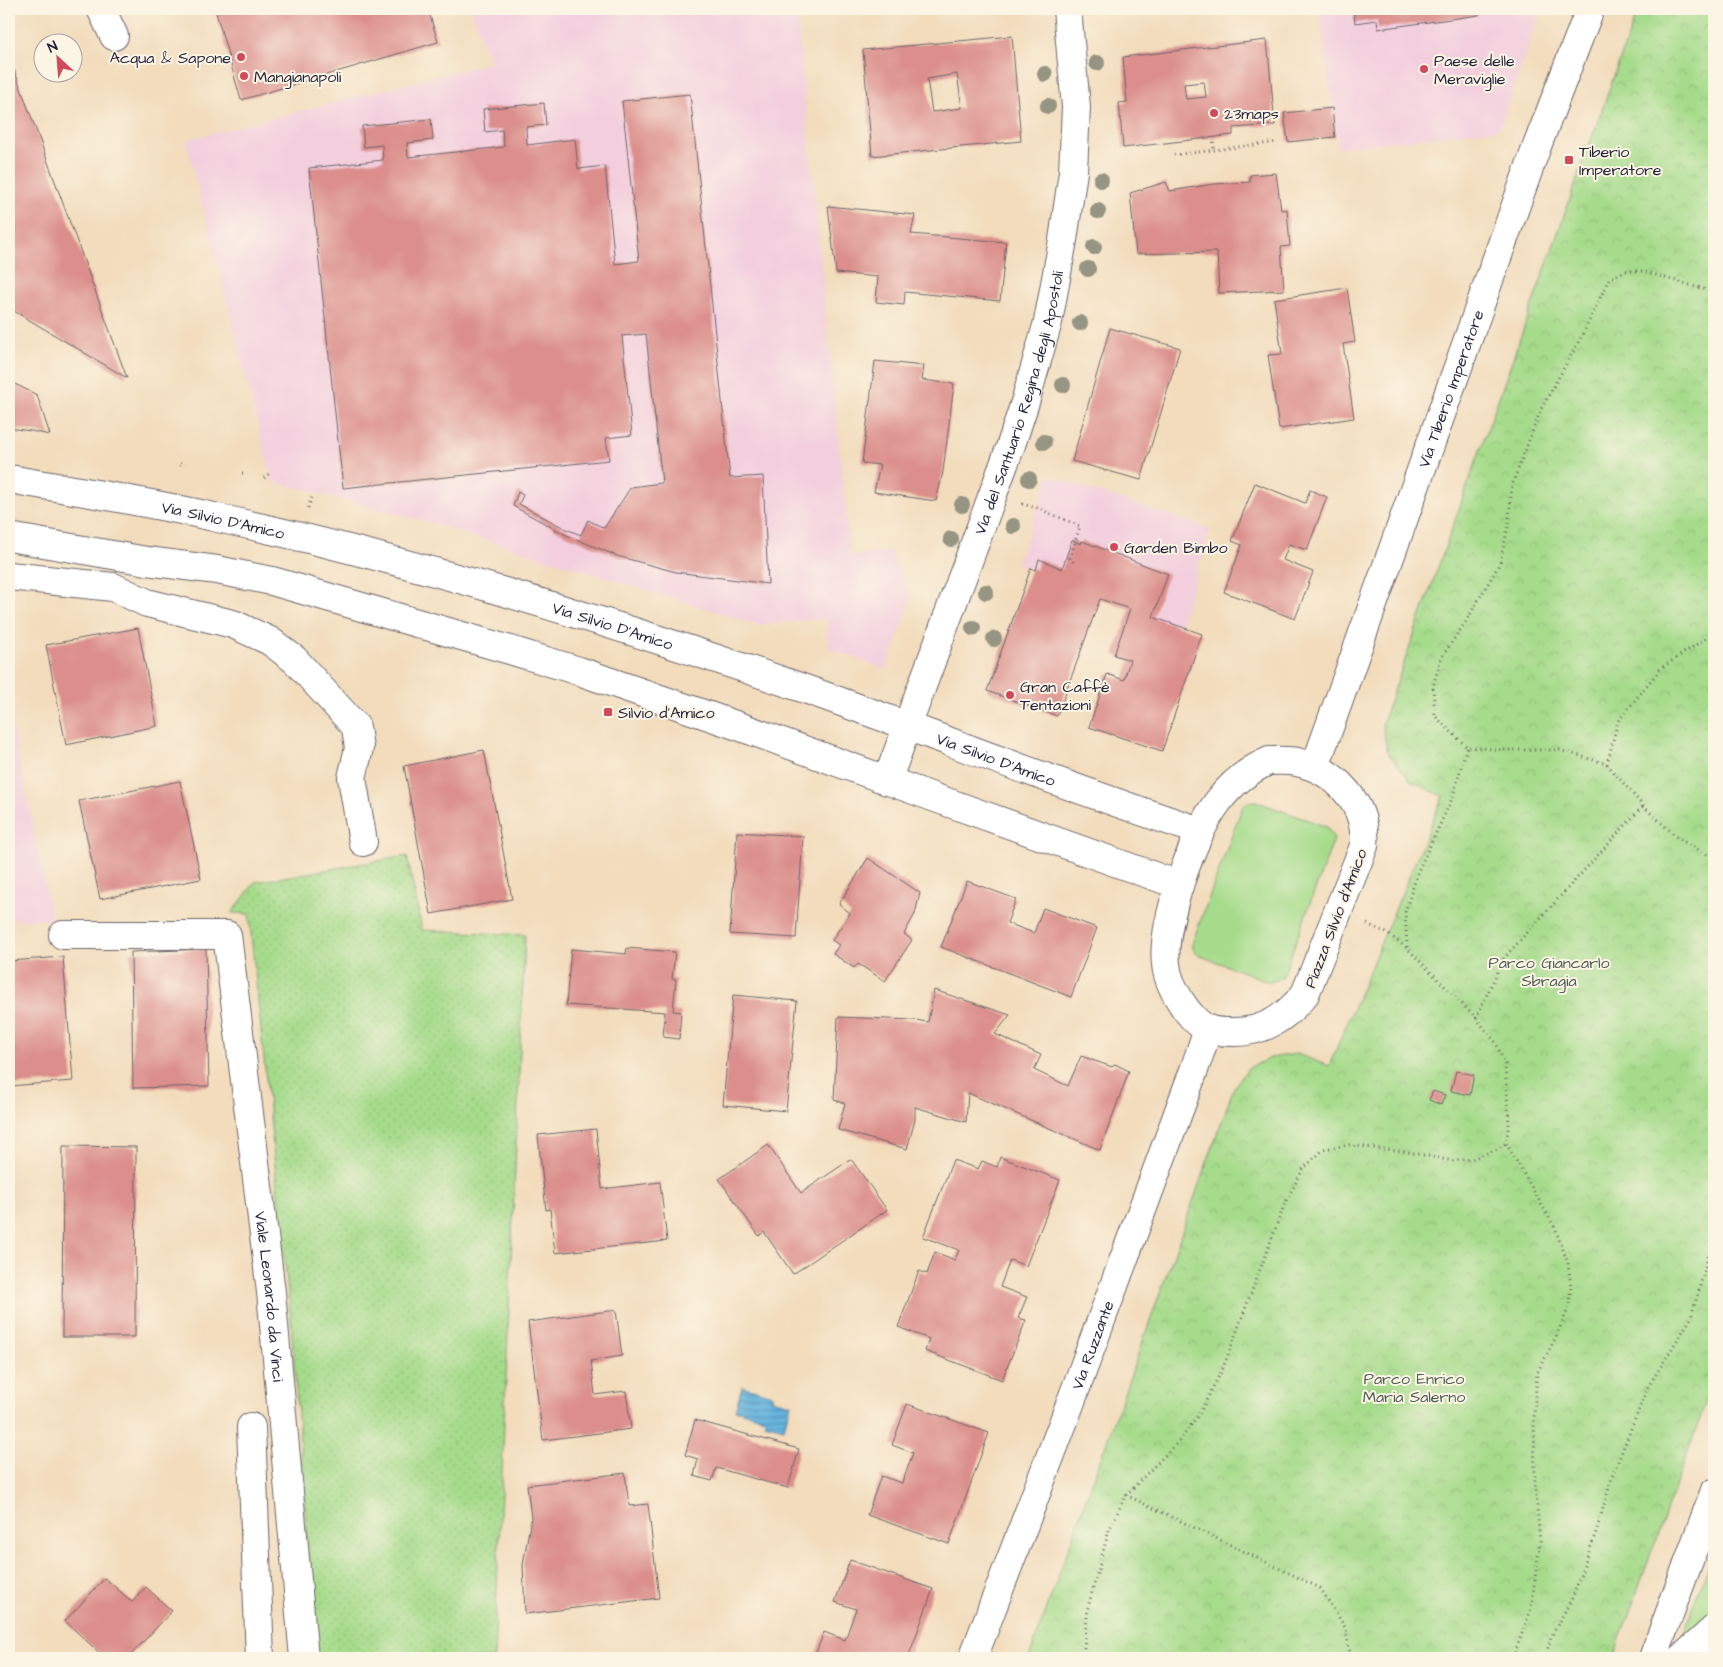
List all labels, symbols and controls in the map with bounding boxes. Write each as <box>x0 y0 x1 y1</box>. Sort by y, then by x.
north arrow <box>32 32 82 82</box>
text: N <box>44 36 61 58</box>
place label: Acqua & Sapone <box>110 47 231 69</box>
place label: Paese delle Meraviglie <box>1434 50 1515 91</box>
marker: Acqua & Sapone <box>235 51 247 63</box>
marker: Paese delle Meraviglie <box>1418 63 1430 75</box>
place label: Mangianapoli <box>254 66 342 89</box>
marker: Mangianapoli <box>238 70 250 82</box>
place label: 23maps <box>1224 103 1279 125</box>
marker: 23maps <box>1208 107 1220 119</box>
place label: Tiberio Imperatore <box>1579 141 1662 181</box>
marker: Tiberio Imperatore <box>1563 154 1575 166</box>
street label: Via del Santuario Regina degli Apostoli <box>969 269 1069 538</box>
street label: Via Tiberio Imperatore <box>1413 307 1490 471</box>
street label: Via Silvio D'Amico <box>159 496 287 545</box>
place label: Garden Bimbo <box>1124 537 1228 559</box>
marker: Garden Bimbo <box>1108 541 1120 553</box>
street label: Via Silvio D'Amico <box>549 597 676 656</box>
place label: Gran Caffè Tentazioni <box>1020 676 1110 716</box>
marker: Gran Caffè Tentazioni <box>1004 689 1016 701</box>
place label: Silvio d'Amico <box>618 702 714 724</box>
marker: Silvio d'Amico <box>602 706 614 718</box>
street label: Via Silvio D'Amico <box>933 728 1059 792</box>
street label: Piazza Silvio d'Amico <box>1299 846 1373 991</box>
park label: Parco Giancarlo Sbragia <box>1489 952 1609 993</box>
street label: Viale Leonardo da Vinci <box>249 1210 289 1383</box>
street label: Via Ruzzante <box>1066 1297 1120 1393</box>
park label: Parco Enrico Maria Salerno <box>1363 1368 1465 1408</box>

